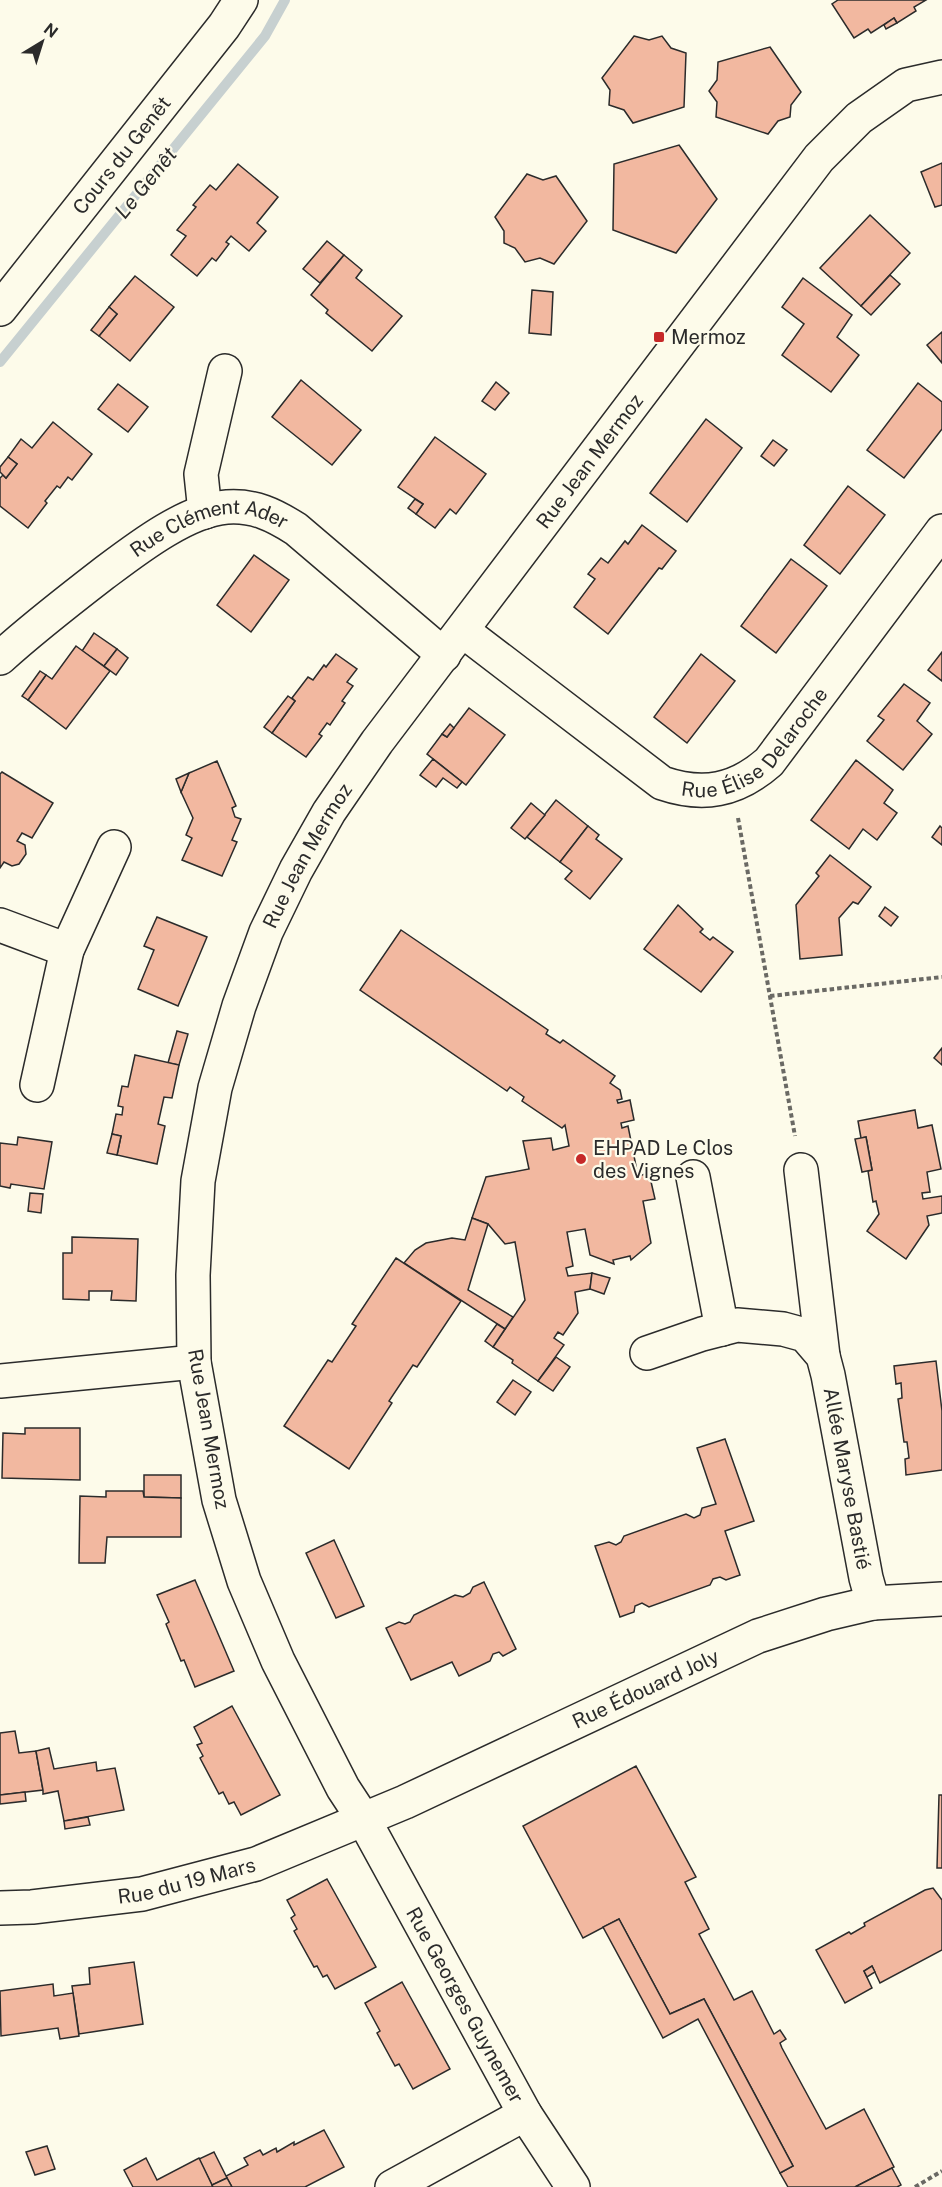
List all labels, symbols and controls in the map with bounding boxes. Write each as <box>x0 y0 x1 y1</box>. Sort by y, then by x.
north arrow <box>12 12 72 72</box>
text: N <box>40 19 62 42</box>
street label: Cours du Genêt <box>68 91 176 219</box>
water label: Le Genêt <box>109 142 182 223</box>
place label: Mermoz <box>671 325 746 349</box>
marker: Mermoz <box>652 330 666 344</box>
street label: Rue Jean Mermoz <box>531 389 648 533</box>
street label: Rue Clément Ader <box>125 495 293 562</box>
street label: Rue Élise Delaroche <box>680 683 833 802</box>
street label: Rue Jean Mermoz <box>258 779 357 932</box>
place label: EHPAD Le Clos des Vignes <box>593 1136 733 1183</box>
marker: EHPAD Le Clos des Vignes <box>574 1152 588 1166</box>
street label: Rue Jean Mermoz <box>183 1347 235 1511</box>
street label: Allée Maryse Bastié <box>819 1386 876 1572</box>
street label: Rue Édouard Joly <box>569 1644 723 1734</box>
street label: Rue du 19 Mars <box>116 1853 258 1909</box>
street label: Rue Georges Guynemer <box>401 1903 529 2107</box>

